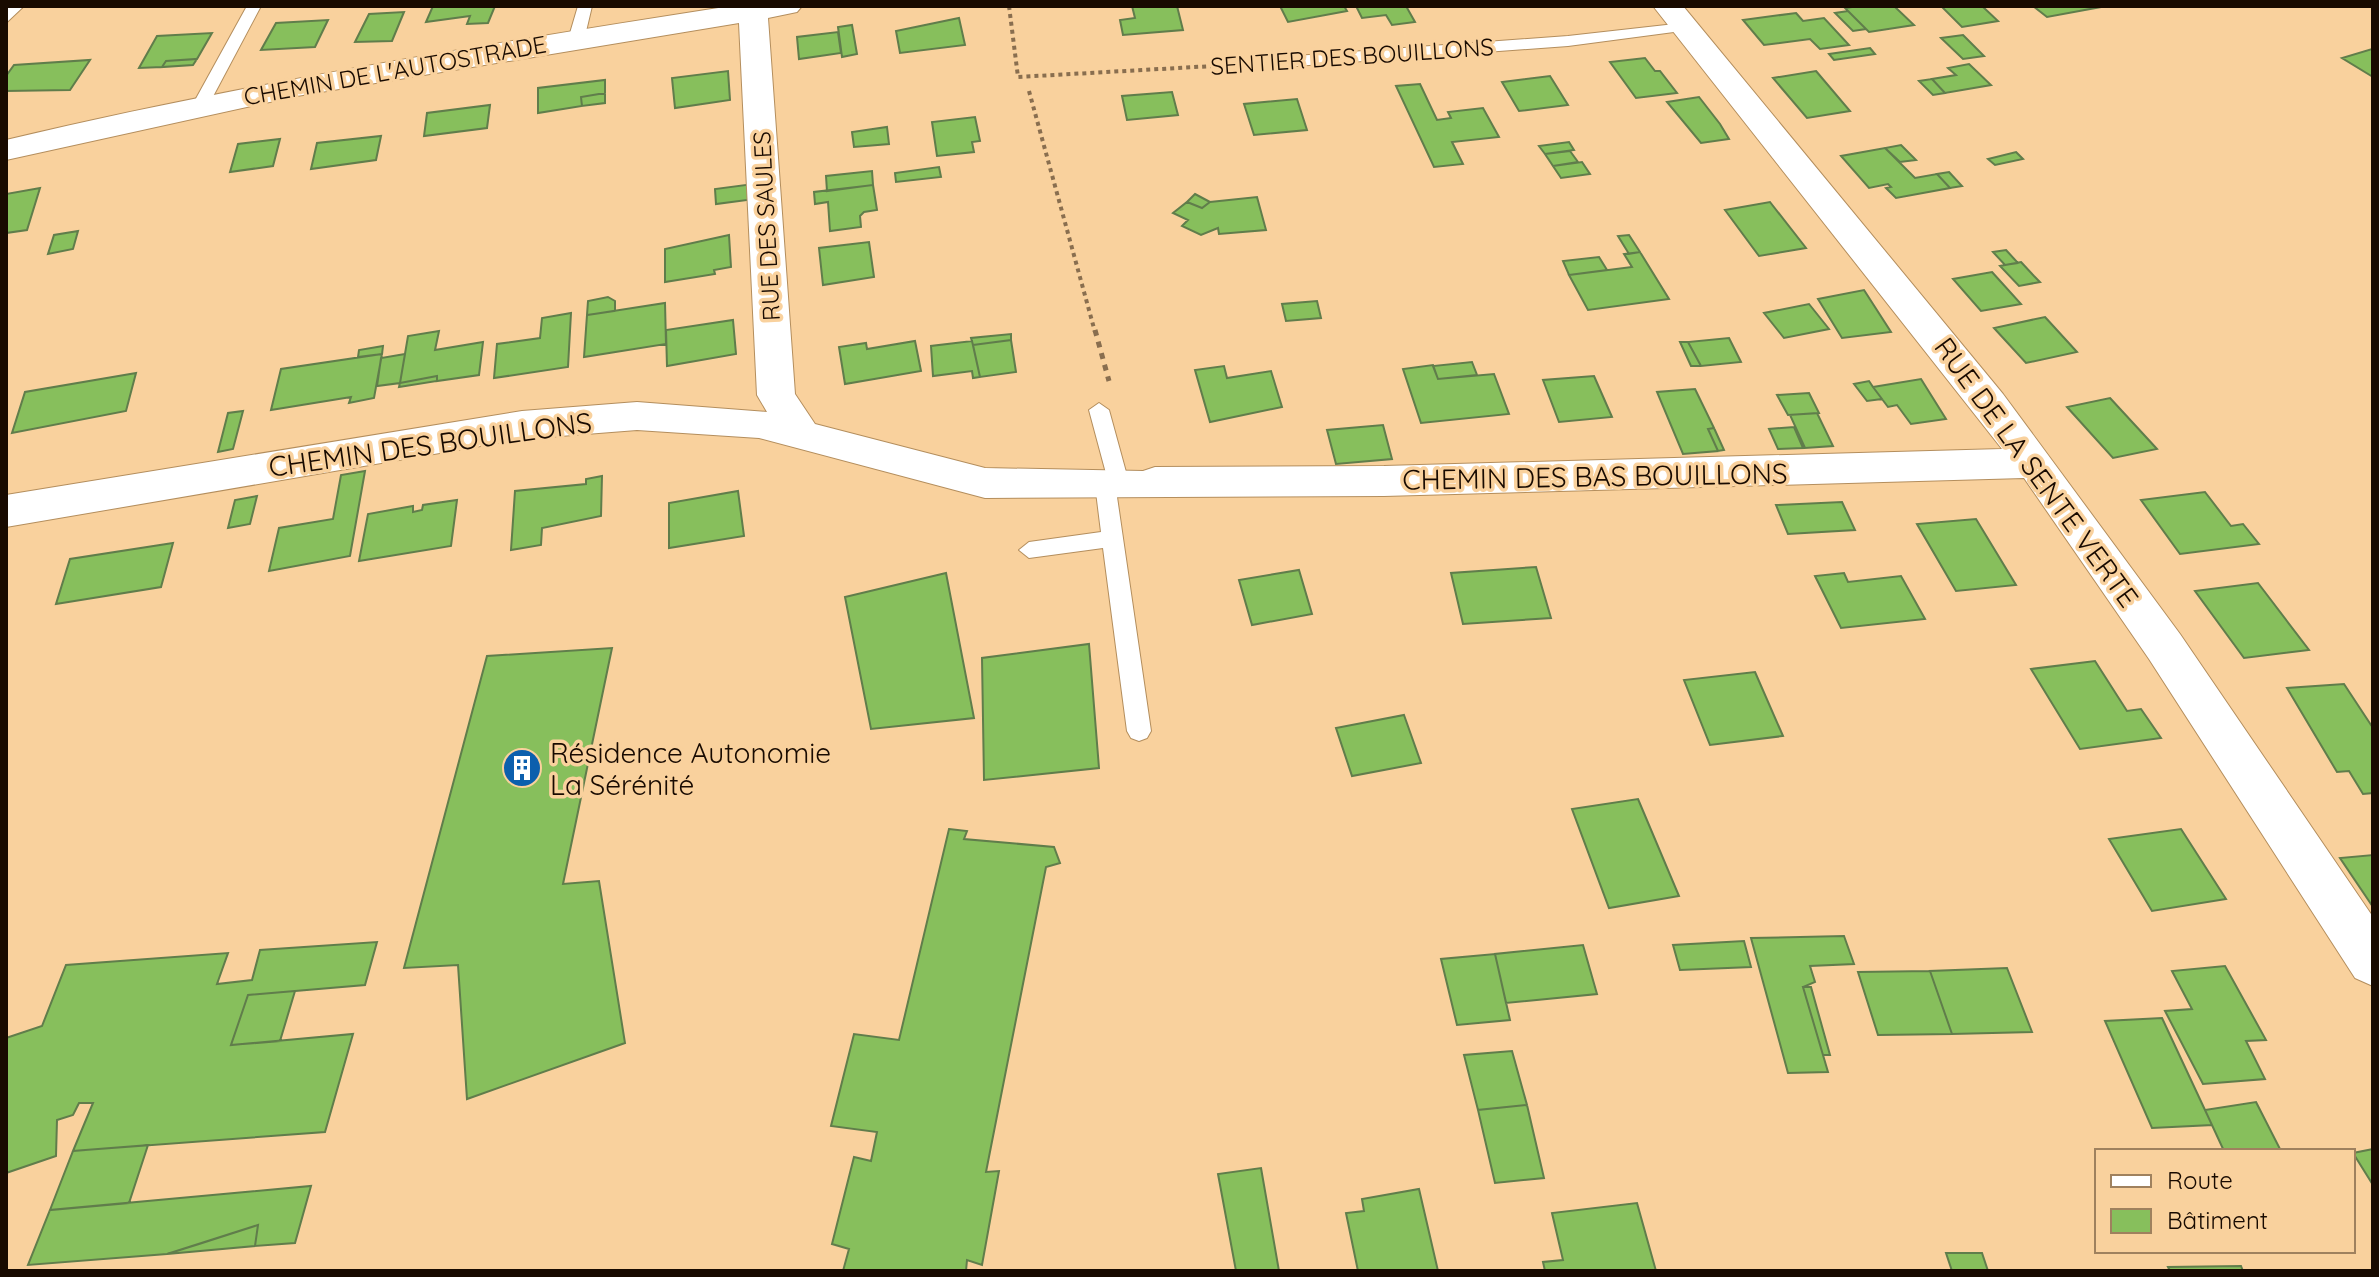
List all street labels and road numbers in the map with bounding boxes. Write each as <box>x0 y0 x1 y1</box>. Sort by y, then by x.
street label: CHEMIN DE L'AUTOSTRADE <box>241 29 549 111</box>
street label: SENTIER DES BOUILLONS <box>1209 31 1495 81</box>
street label: RUE DES SAULES <box>746 130 786 322</box>
street label: RUE DE LA SENTE VERTE <box>1927 330 2147 614</box>
street label: CHEMIN DES BOUILLONS <box>266 404 594 484</box>
street label: CHEMIN DES BAS BOUILLONS <box>1402 455 1788 497</box>

